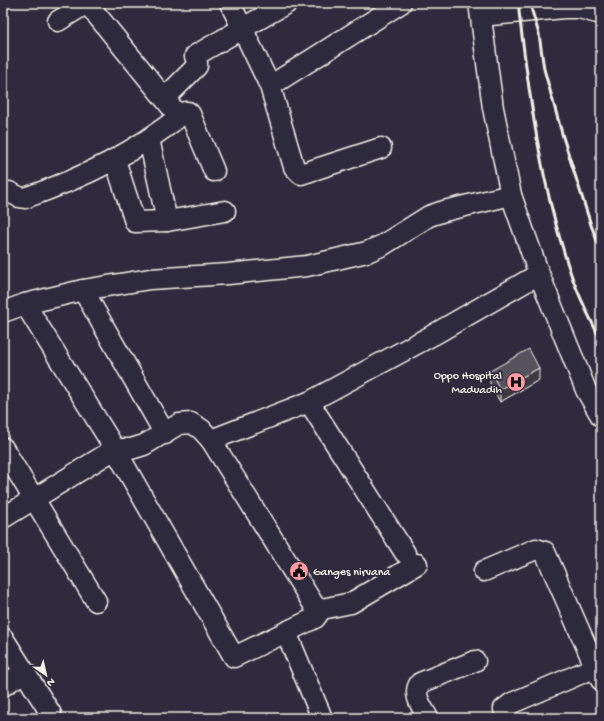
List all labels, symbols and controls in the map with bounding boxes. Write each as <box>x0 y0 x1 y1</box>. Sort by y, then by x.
place label: Oppo Hospital Maduadih <box>434 370 503 398</box>
hospital icon: Oppo Hospital Maduadih <box>505 371 527 393</box>
public building icon: Ganges nirvana <box>288 560 310 582</box>
place label: Ganges nirvana <box>313 566 390 580</box>
north arrow <box>26 655 66 695</box>
text: N <box>44 675 57 689</box>

